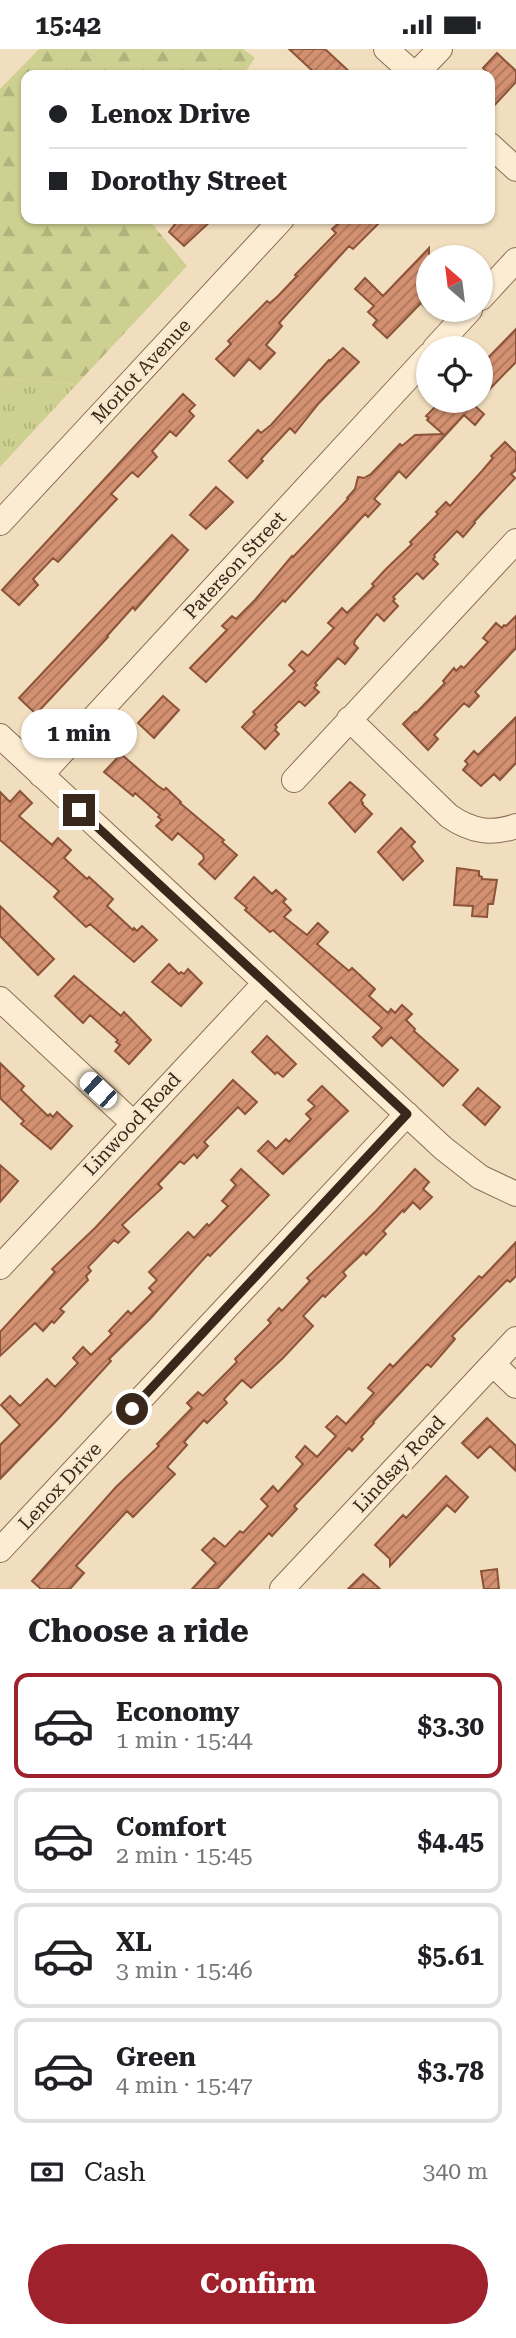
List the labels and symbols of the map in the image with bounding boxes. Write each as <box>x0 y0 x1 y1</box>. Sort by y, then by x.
north arrow <box>416 245 494 322</box>
street label: Morlot Avenue <box>87 314 195 428</box>
street label: Paterson Street <box>179 506 291 624</box>
callout: 1 min <box>21 709 137 757</box>
route end <box>63 794 95 826</box>
car <box>76 1068 121 1112</box>
street label: Linwood Road <box>78 1068 186 1180</box>
route start <box>116 1393 148 1425</box>
street label: Lindsay Road <box>348 1411 450 1517</box>
street label: Lenox Drive <box>14 1437 106 1535</box>

